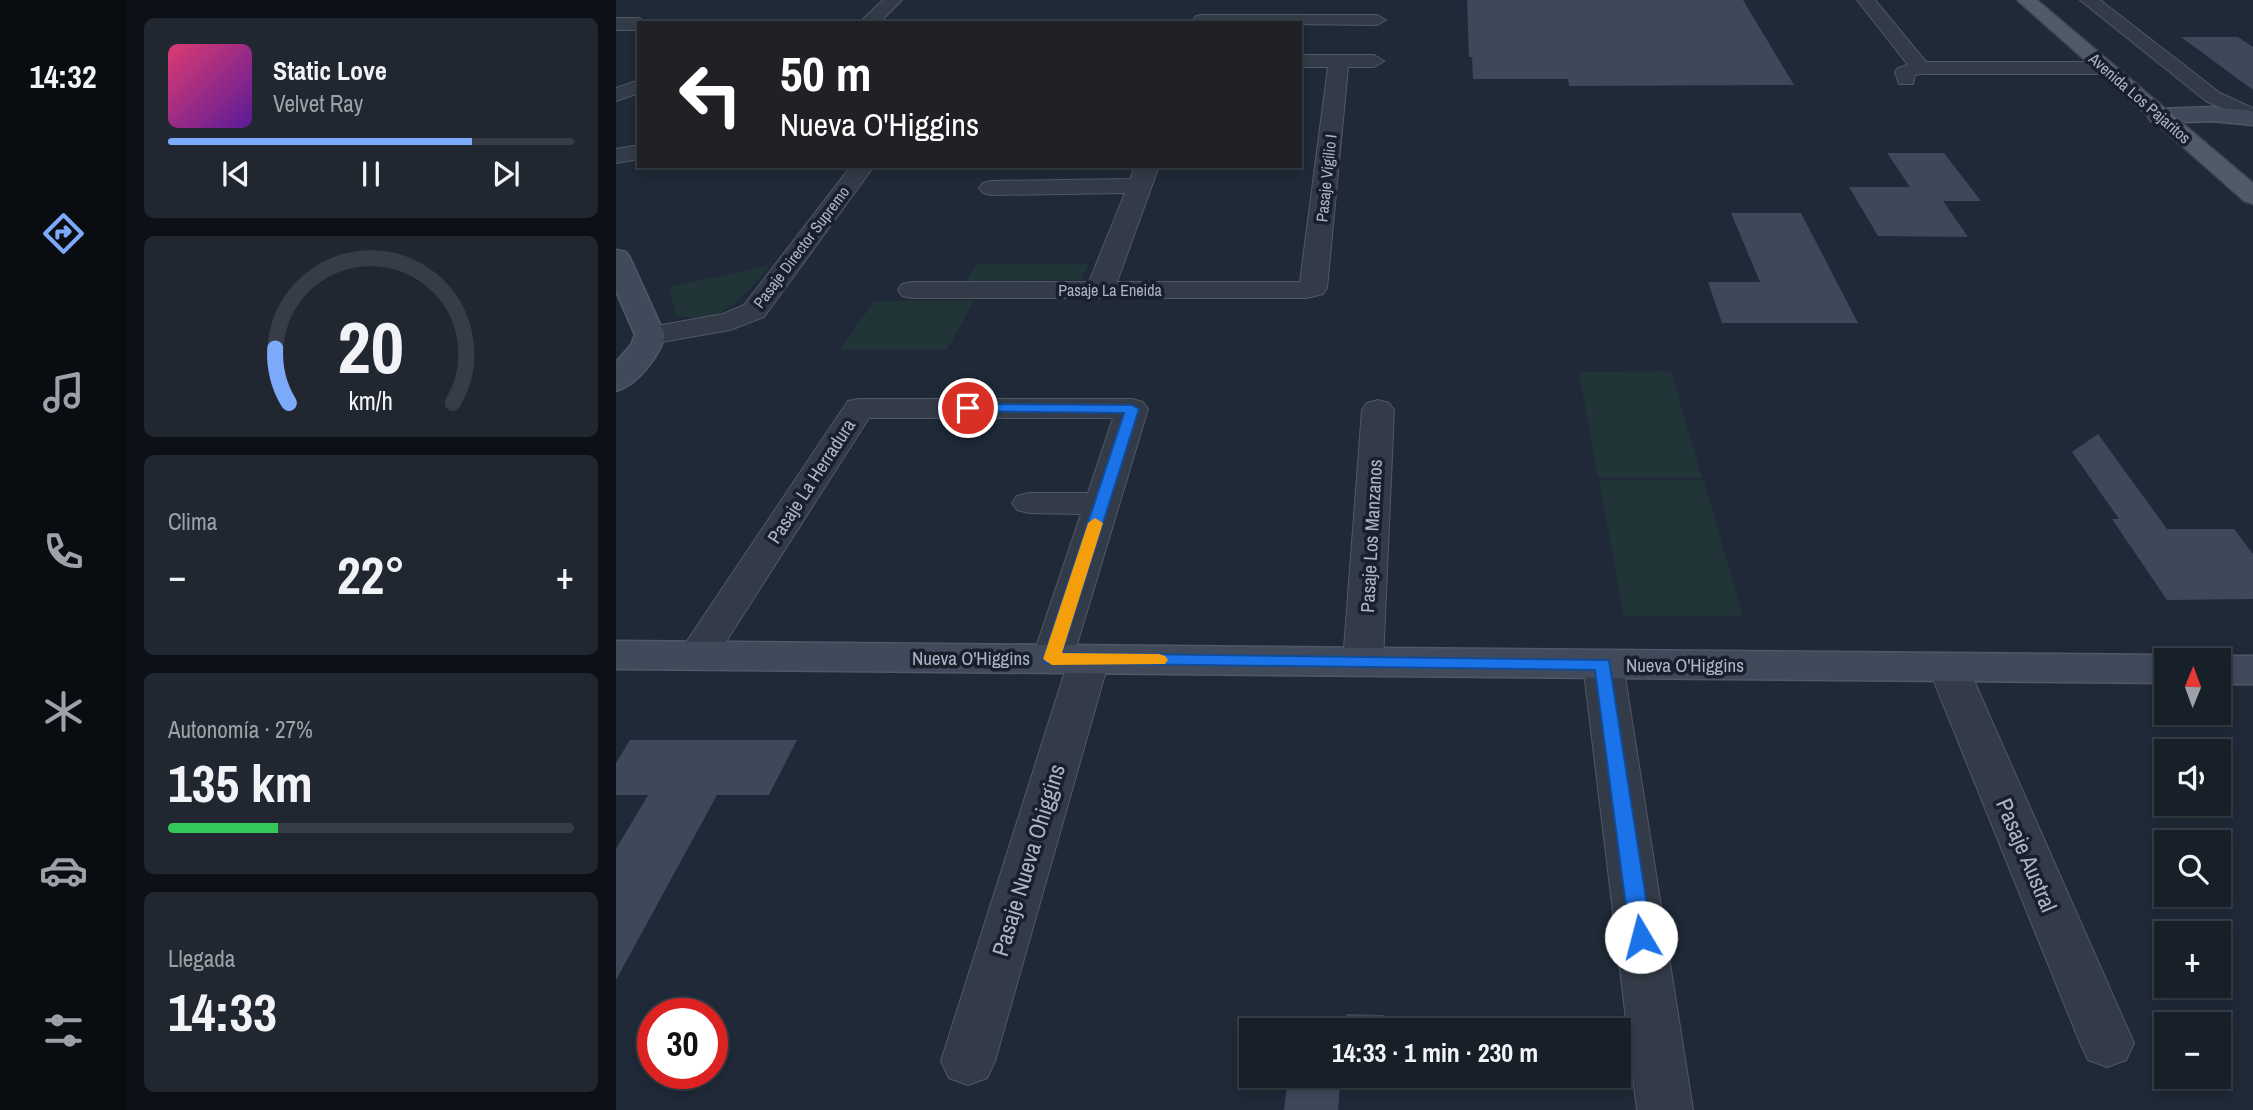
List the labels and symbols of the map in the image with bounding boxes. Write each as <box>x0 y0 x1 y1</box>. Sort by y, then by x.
street label: Avenida Los Pajaritos <box>2084 47 2196 148</box>
street label: Pasaje Vigilio I <box>1310 133 1342 223</box>
street label: Pasaje Director Supremo <box>748 182 854 312</box>
street label: Pasaje La Eneida <box>1058 279 1162 301</box>
pin <box>938 378 998 438</box>
street label: Pasaje La Herradura <box>761 413 861 548</box>
street label: Pasaje Los Manzanos <box>1354 459 1388 613</box>
street label: Nueva O'Higgins <box>912 645 1030 671</box>
north arrow <box>2154 648 2231 724</box>
street label: Nueva O'Higgins <box>1626 652 1744 678</box>
street label: Pasaje Nueva Ohiggins <box>984 760 1072 960</box>
street label: Pasaje Austral <box>1989 793 2065 917</box>
position arrow <box>1604 900 1678 974</box>
speed limit sign: 30 <box>637 998 728 1089</box>

